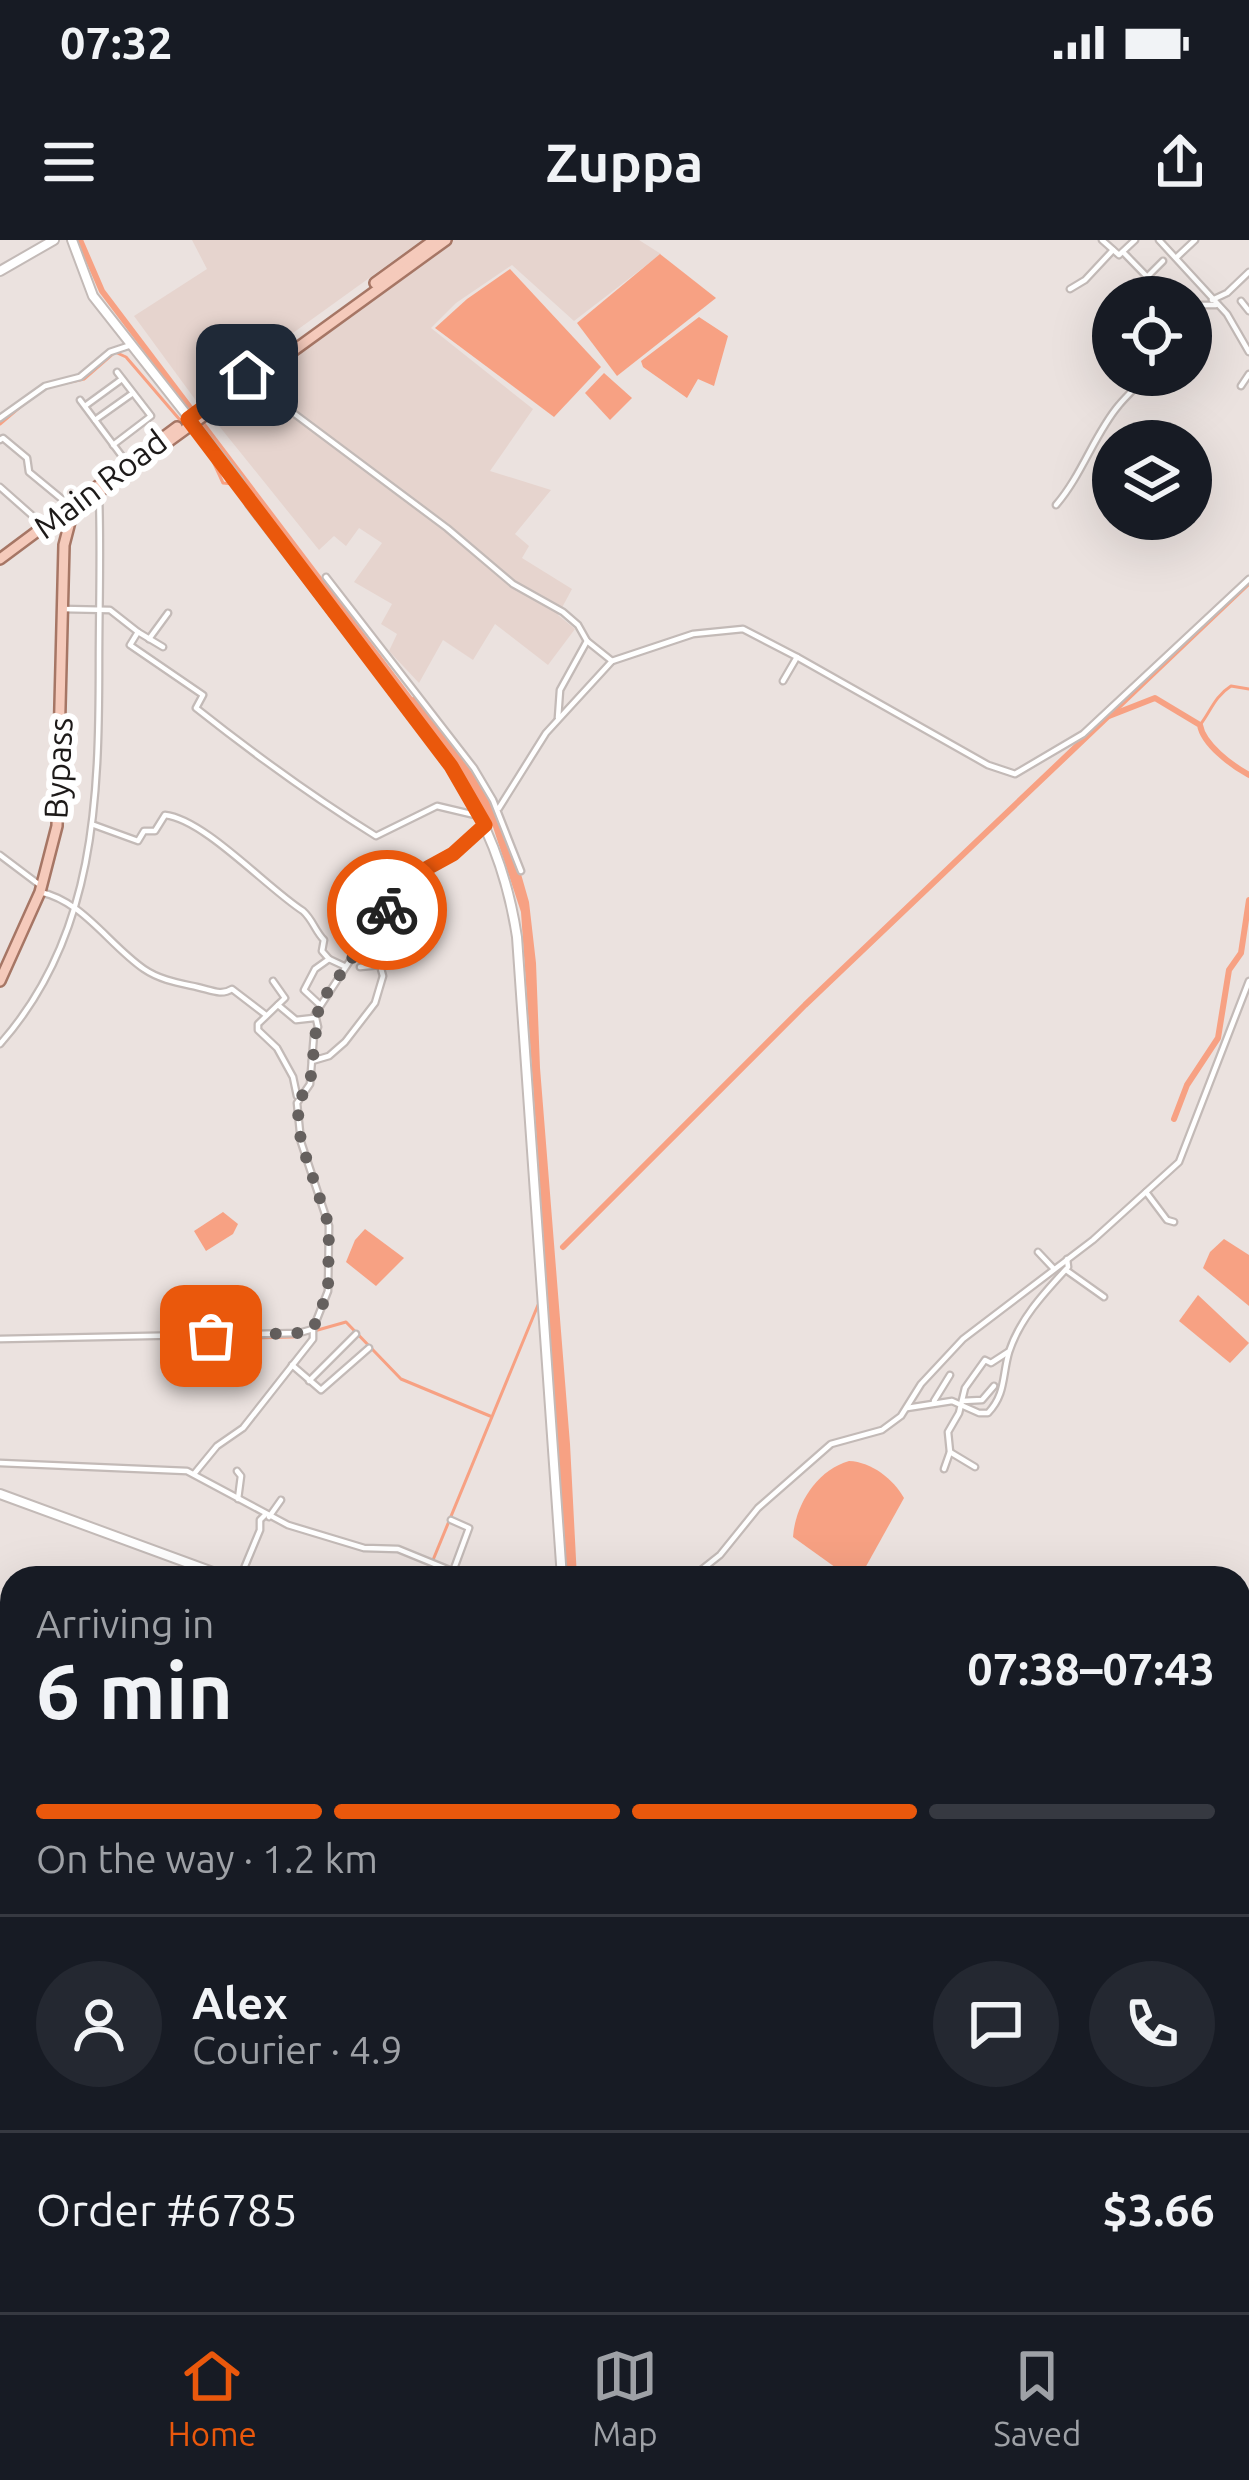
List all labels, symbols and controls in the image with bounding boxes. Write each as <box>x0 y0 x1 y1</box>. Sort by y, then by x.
text: 07:32 <box>60 17 173 68</box>
icon: menu <box>36 129 102 195</box>
icon: share <box>1147 129 1213 195</box>
text: Zuppa <box>546 132 703 192</box>
map controls <box>1092 276 1212 540</box>
button: locate <box>1092 276 1212 396</box>
pin <box>196 324 298 426</box>
icon: home <box>214 342 280 408</box>
button: layers <box>1092 420 1212 540</box>
street label: Main Road <box>26 422 173 545</box>
street label: Bypass <box>36 716 79 820</box>
courier <box>327 850 447 970</box>
icon: bike <box>354 877 420 943</box>
pin <box>160 1285 262 1387</box>
icon: bag <box>178 1303 244 1369</box>
text: Arriving in <box>36 1602 214 1645</box>
text: 07:38–07:43 <box>967 1643 1215 1694</box>
text: 6 min <box>36 1646 233 1734</box>
text: On the way · 1.2 km <box>36 1837 378 1880</box>
button: person <box>36 1961 162 2087</box>
button: chat <box>933 1961 1059 2087</box>
button: phone <box>1089 1961 1215 2087</box>
text: Alex <box>192 1977 288 2028</box>
text: Courier · 4.9 <box>192 2028 403 2071</box>
text: Order #6785 <box>36 2184 298 2235</box>
text: $3.66 <box>1102 2184 1215 2235</box>
tab: Home <box>168 2343 257 2452</box>
tab: Map <box>592 2343 658 2452</box>
tab: Saved <box>993 2343 1081 2452</box>

